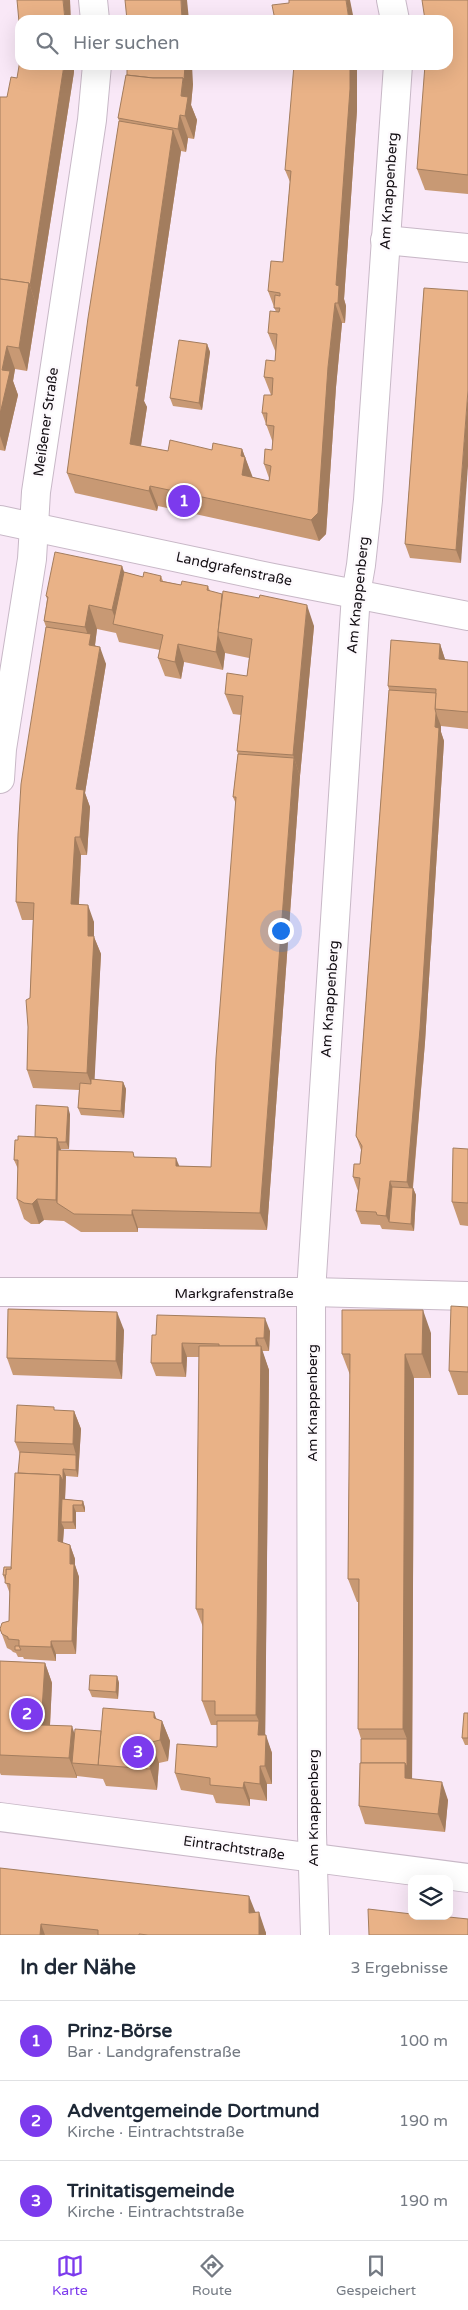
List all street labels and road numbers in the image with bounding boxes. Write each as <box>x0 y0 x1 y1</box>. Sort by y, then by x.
street label: Am Knappenberg <box>376 132 402 250</box>
street label: Meißener Straße <box>30 366 62 478</box>
street label: Am Knappenberg <box>343 536 373 654</box>
street label: Landgrafenstraße <box>174 548 294 590</box>
street label: Am Knappenberg <box>317 940 343 1058</box>
street label: Markgrafenstraße <box>174 1285 294 1302</box>
street label: Am Knappenberg <box>304 1344 321 1462</box>
street label: Am Knappenberg <box>305 1749 322 1867</box>
street label: Eintrachtstraße <box>182 1832 286 1864</box>

